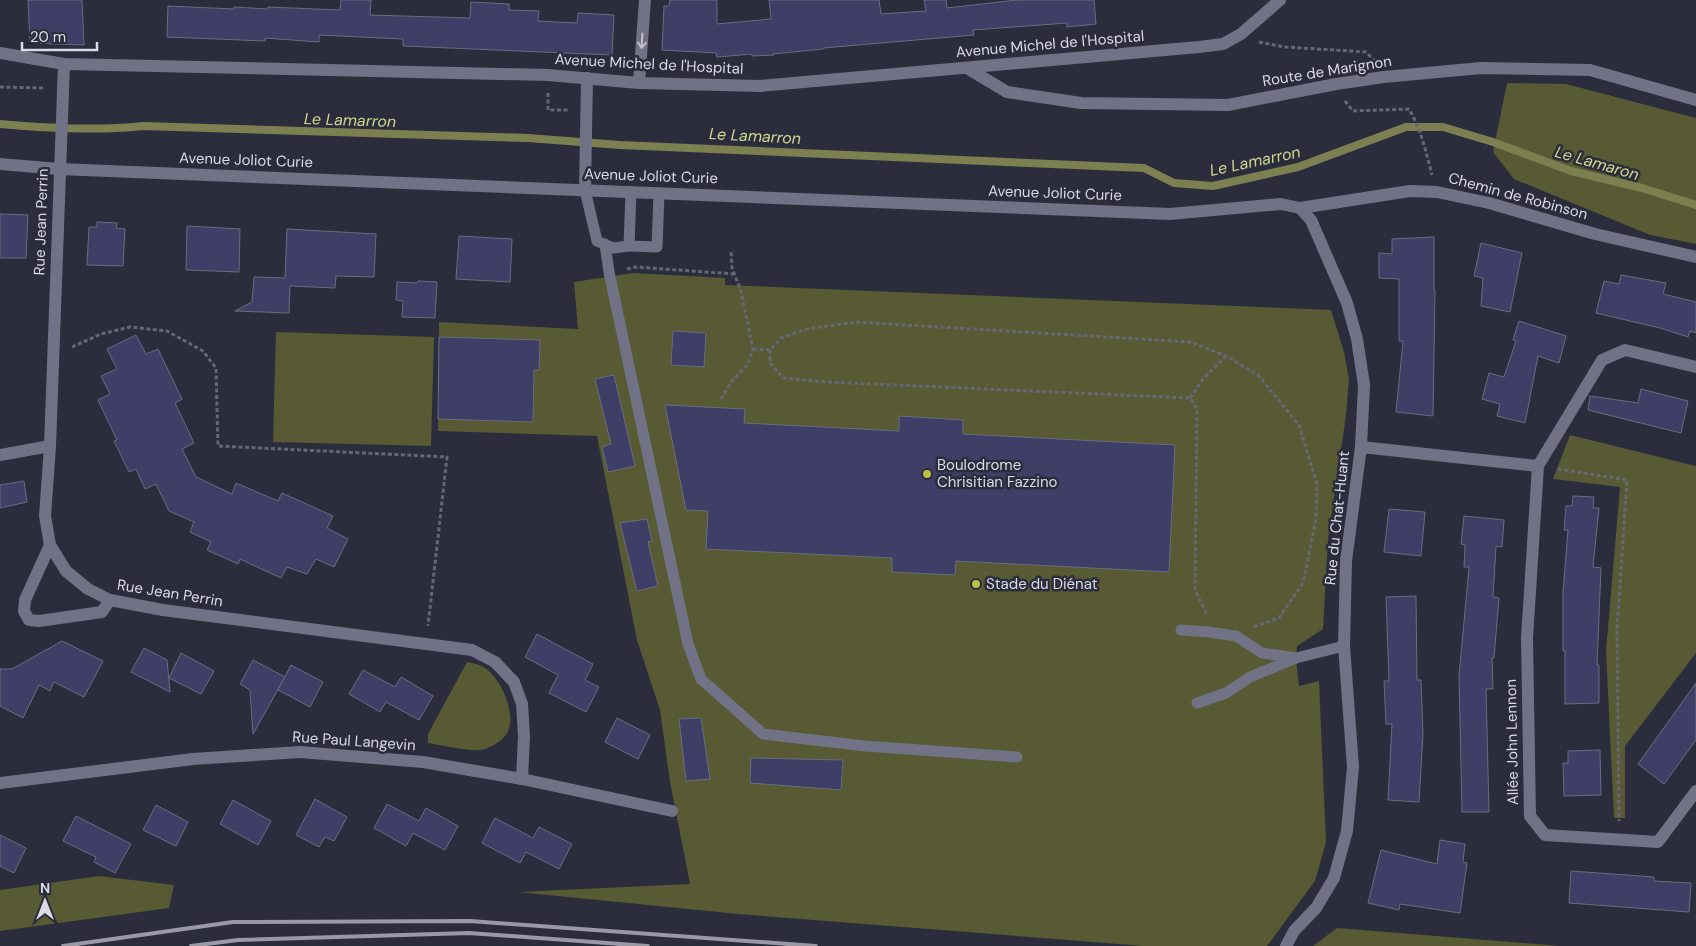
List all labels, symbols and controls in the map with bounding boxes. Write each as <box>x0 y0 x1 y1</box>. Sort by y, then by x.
scale bar <box>22 20 98 52</box>
street label: Avenue Michel de l'Hospital <box>955 26 1145 62</box>
text: 20 m <box>30 27 66 47</box>
one-way arrow <box>638 33 647 49</box>
street label: Avenue Michel de l'Hospital <box>554 49 744 79</box>
street label: Route de Marignon <box>1261 51 1393 91</box>
water label: Le Lamarron <box>304 108 396 132</box>
water label: Le Lamarron <box>708 123 802 149</box>
water label: Le Lamarron <box>1208 141 1302 181</box>
water label: Le Lamaron <box>1553 141 1641 185</box>
street label: Avenue Joliot Curie <box>179 148 313 172</box>
street label: Avenue Joliot Curie <box>584 164 718 188</box>
street label: Rue Jean Perrin <box>29 168 53 276</box>
street label: Chemin de Robinson <box>1446 168 1590 224</box>
street label: Avenue Joliot Curie <box>988 181 1122 205</box>
street label: Rue du Chat-Huant <box>1320 450 1354 586</box>
place label: Boulodrome Chrisitian Fazzino <box>937 455 1058 492</box>
marker: Boulodrome Chrisitian Fazzino <box>921 468 933 480</box>
place label: Stade du Diénat <box>986 574 1098 594</box>
street label: Rue Jean Perrin <box>116 575 224 611</box>
marker: Stade du Diénat <box>970 578 982 590</box>
street label: Allée John Lennon <box>1501 679 1523 805</box>
street label: Rue Paul Langevin <box>292 727 416 755</box>
north arrow <box>20 876 70 926</box>
text: N <box>40 879 50 897</box>

